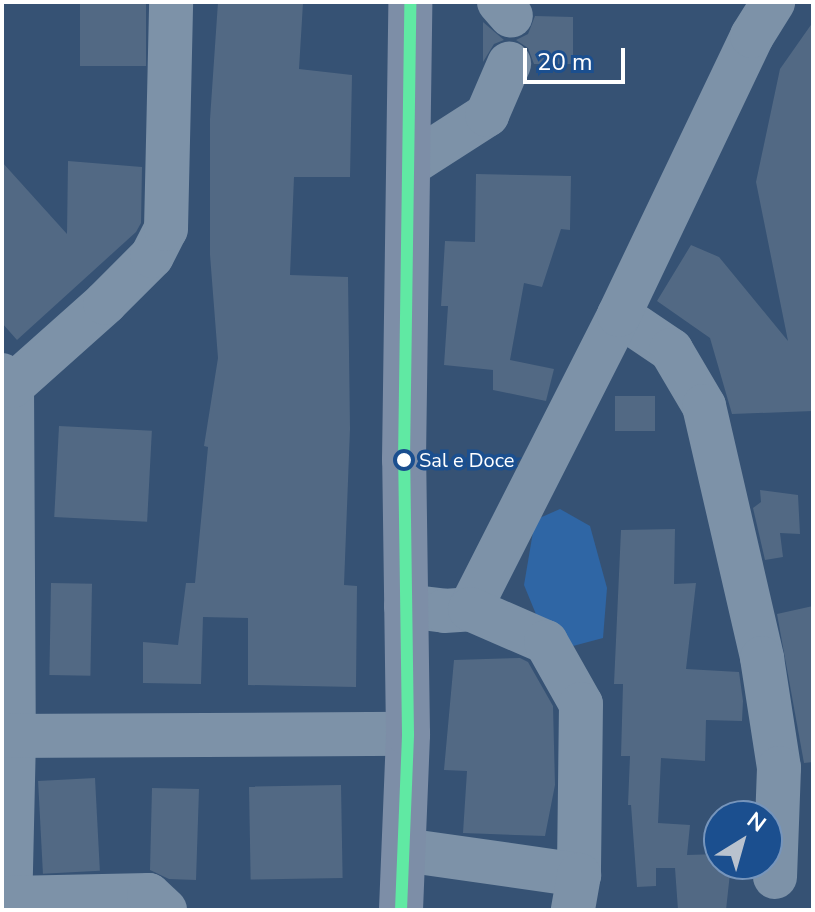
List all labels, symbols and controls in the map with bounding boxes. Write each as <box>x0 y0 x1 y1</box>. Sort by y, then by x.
scale bar <box>527 32 629 82</box>
text: 20 m <box>537 46 593 78</box>
place label: Sal e Doce <box>419 448 514 472</box>
marker: Sal e Doce <box>396 452 412 468</box>
north arrow <box>703 800 783 880</box>
text: N <box>741 805 772 839</box>

